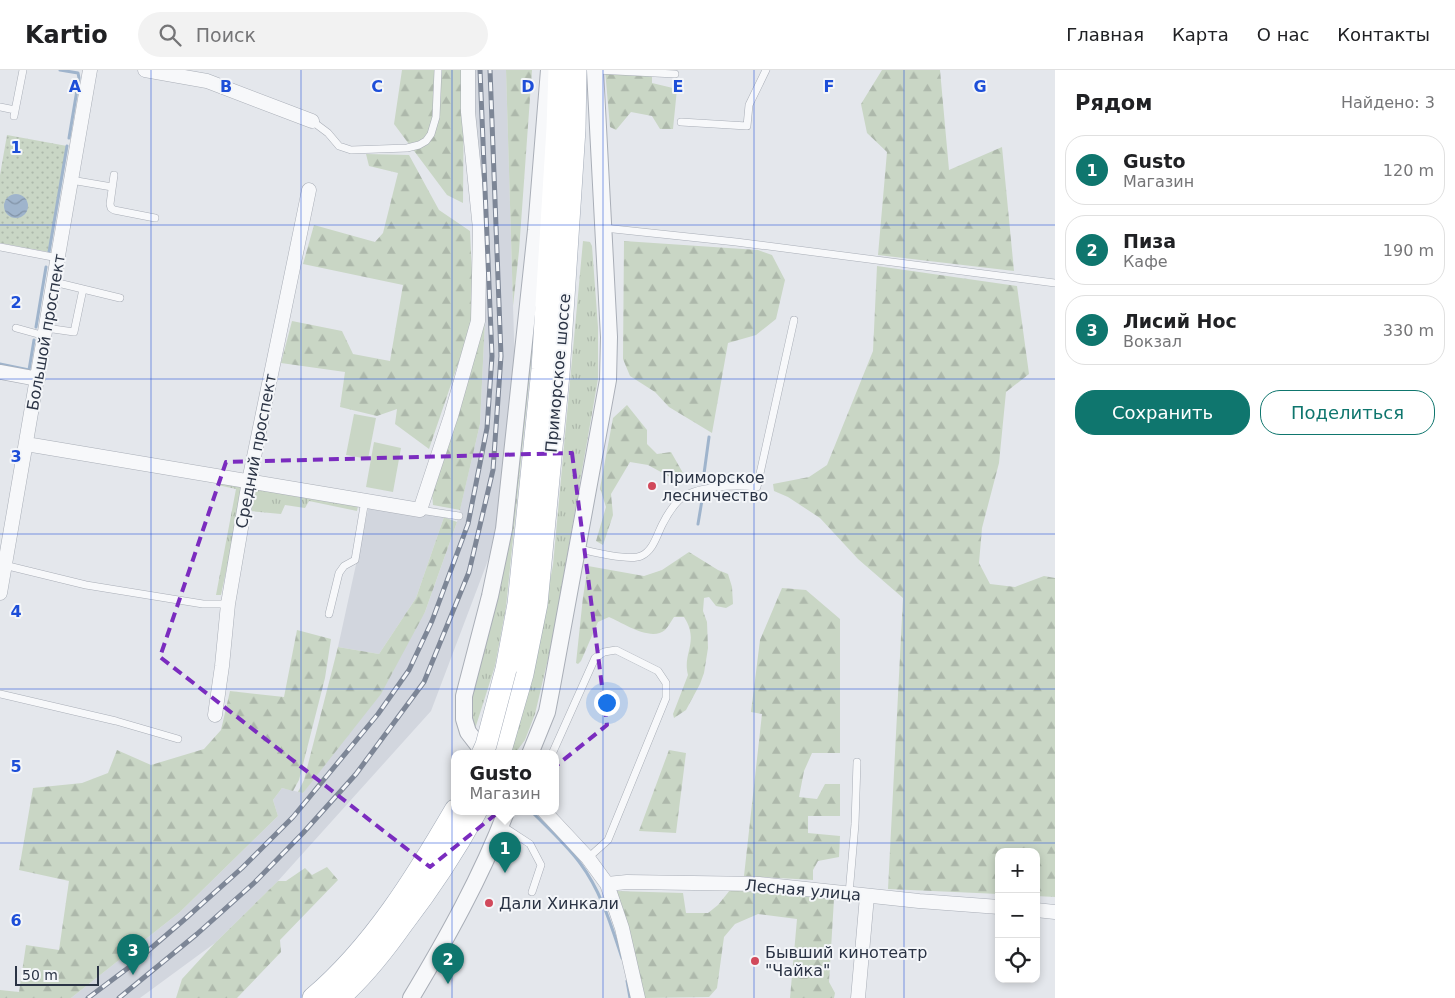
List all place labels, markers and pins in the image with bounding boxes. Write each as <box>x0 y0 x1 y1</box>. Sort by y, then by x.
place label: Приморское лесничество <box>662 468 768 505</box>
marker: Приморское лесничество <box>646 480 658 492</box>
pin: 1 <box>489 832 521 873</box>
place label: Дали Хинкали <box>499 894 619 913</box>
marker: Дали Хинкали <box>483 897 495 909</box>
pin: 3 <box>117 934 149 975</box>
pin: 2 <box>432 943 464 984</box>
place label: Бывший кинотеатр "Чайка" <box>765 943 927 980</box>
marker: Бывший кинотеатр "Чайка" <box>749 955 761 967</box>

